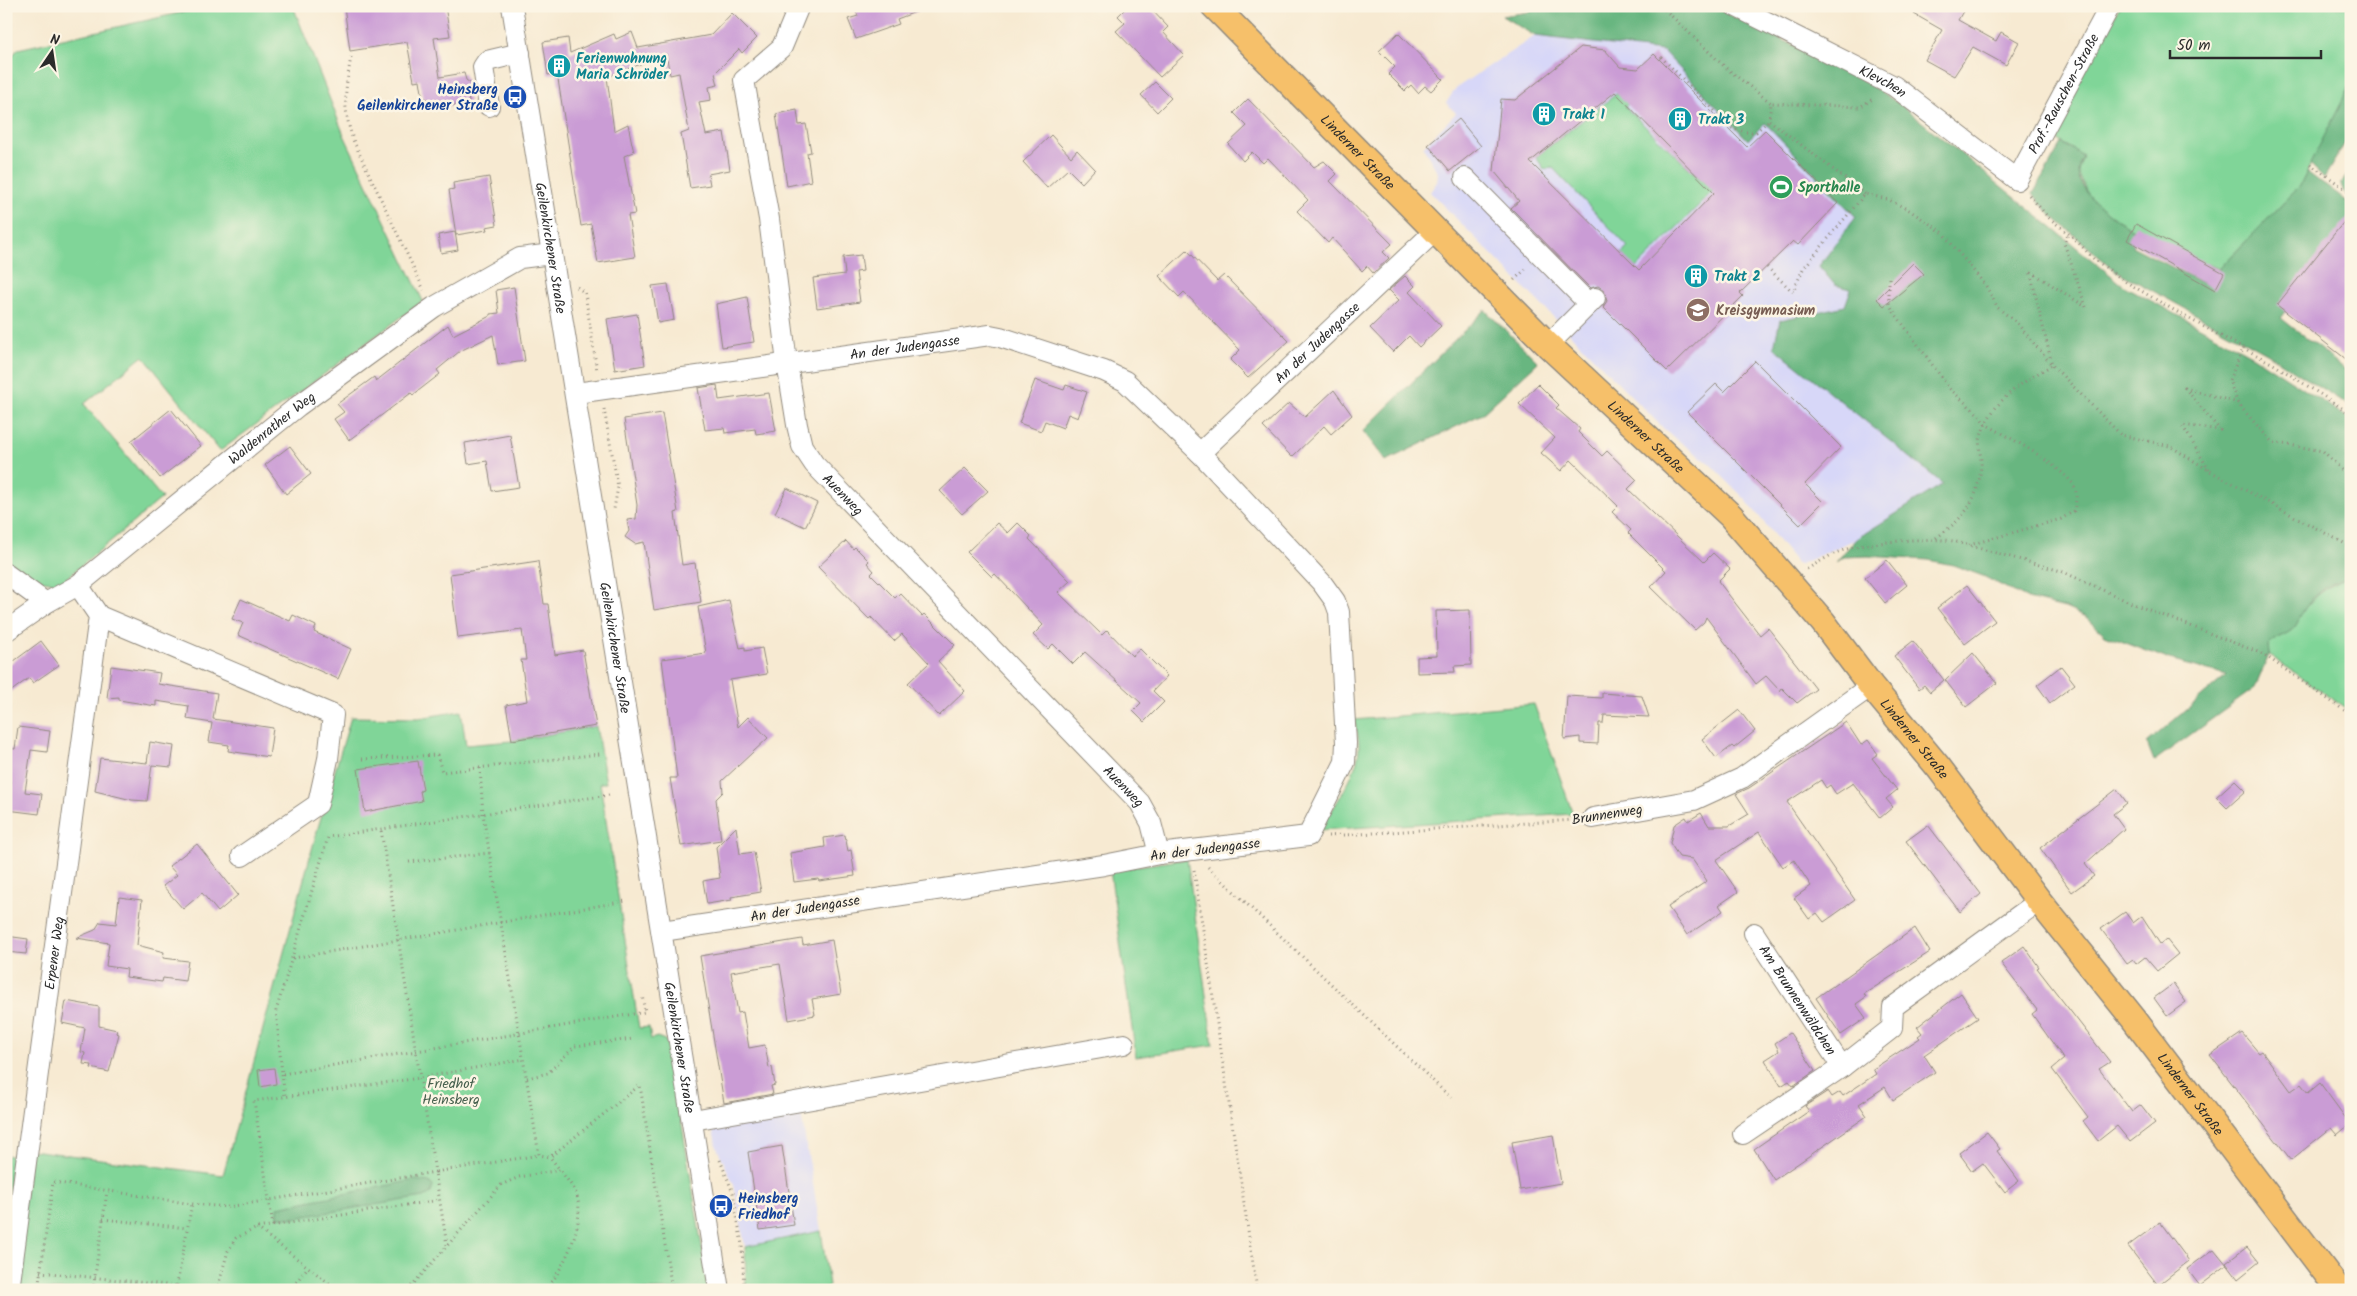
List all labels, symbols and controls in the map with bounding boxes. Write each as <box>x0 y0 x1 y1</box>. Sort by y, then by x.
north arrow <box>28 28 78 78</box>
scale bar <box>2170 28 2321 60</box>
text: N <box>48 29 62 52</box>
street label: Prof.-Rauschen-Straße <box>2023 29 2106 158</box>
text: 50 m <box>2177 34 2211 58</box>
place label: Ferienwohnung Maria Schröder <box>576 48 669 86</box>
building icon: Ferienwohnung Maria Schröder <box>546 53 572 79</box>
street label: Klevchen <box>1855 60 1911 104</box>
place label: Heinsberg Geilenkirchener Straße <box>357 79 498 117</box>
bus stop icon: Heinsberg Geilenkirchener Straße <box>502 84 528 110</box>
building icon: Trakt 1 <box>1531 101 1557 127</box>
place label: Trakt 1 <box>1562 104 1605 126</box>
building icon: Trakt 3 <box>1667 106 1693 132</box>
place label: Trakt 3 <box>1698 109 1744 131</box>
street label: Linderner Straße <box>1315 110 1400 196</box>
sports icon: Sporthalle <box>1768 174 1794 200</box>
place label: Sporthalle <box>1798 177 1860 199</box>
street label: Geilenkirchener Straße <box>529 181 572 316</box>
building icon: Trakt 2 <box>1683 263 1709 289</box>
place label: Trakt 2 <box>1714 266 1761 288</box>
street label: An der Judengasse <box>1270 297 1366 389</box>
school or university icon: Kreisgymnasium <box>1685 297 1711 323</box>
place label: Kreisgymnasium <box>1716 300 1816 322</box>
street label: An der Judengasse <box>849 329 962 367</box>
street label: Waldenrather Weg <box>224 387 320 470</box>
street label: Linderner Straße <box>1602 395 1690 480</box>
street label: Auenweg <box>817 469 868 521</box>
street label: Geilenkirchener Straße <box>593 581 636 716</box>
street label: Linderner Straße <box>1874 694 1954 785</box>
street label: Auenweg <box>1097 761 1149 813</box>
street label: Brunnenweg <box>1570 799 1644 831</box>
street label: An der Judengasse <box>1149 832 1262 868</box>
street label: An der Judengasse <box>749 889 862 929</box>
street label: Erpener Weg <box>39 915 71 991</box>
street label: Am Brunnenwäldchen <box>1753 941 1841 1060</box>
street label: Geilenkirchener Straße <box>658 980 700 1116</box>
street label: Linderner Straße <box>2151 1048 2229 1141</box>
park label: Friedhof Heinsberg <box>422 1073 480 1111</box>
place label: Heinsberg Friedhof <box>738 1188 799 1226</box>
bus stop icon: Heinsberg Friedhof <box>708 1193 734 1219</box>

